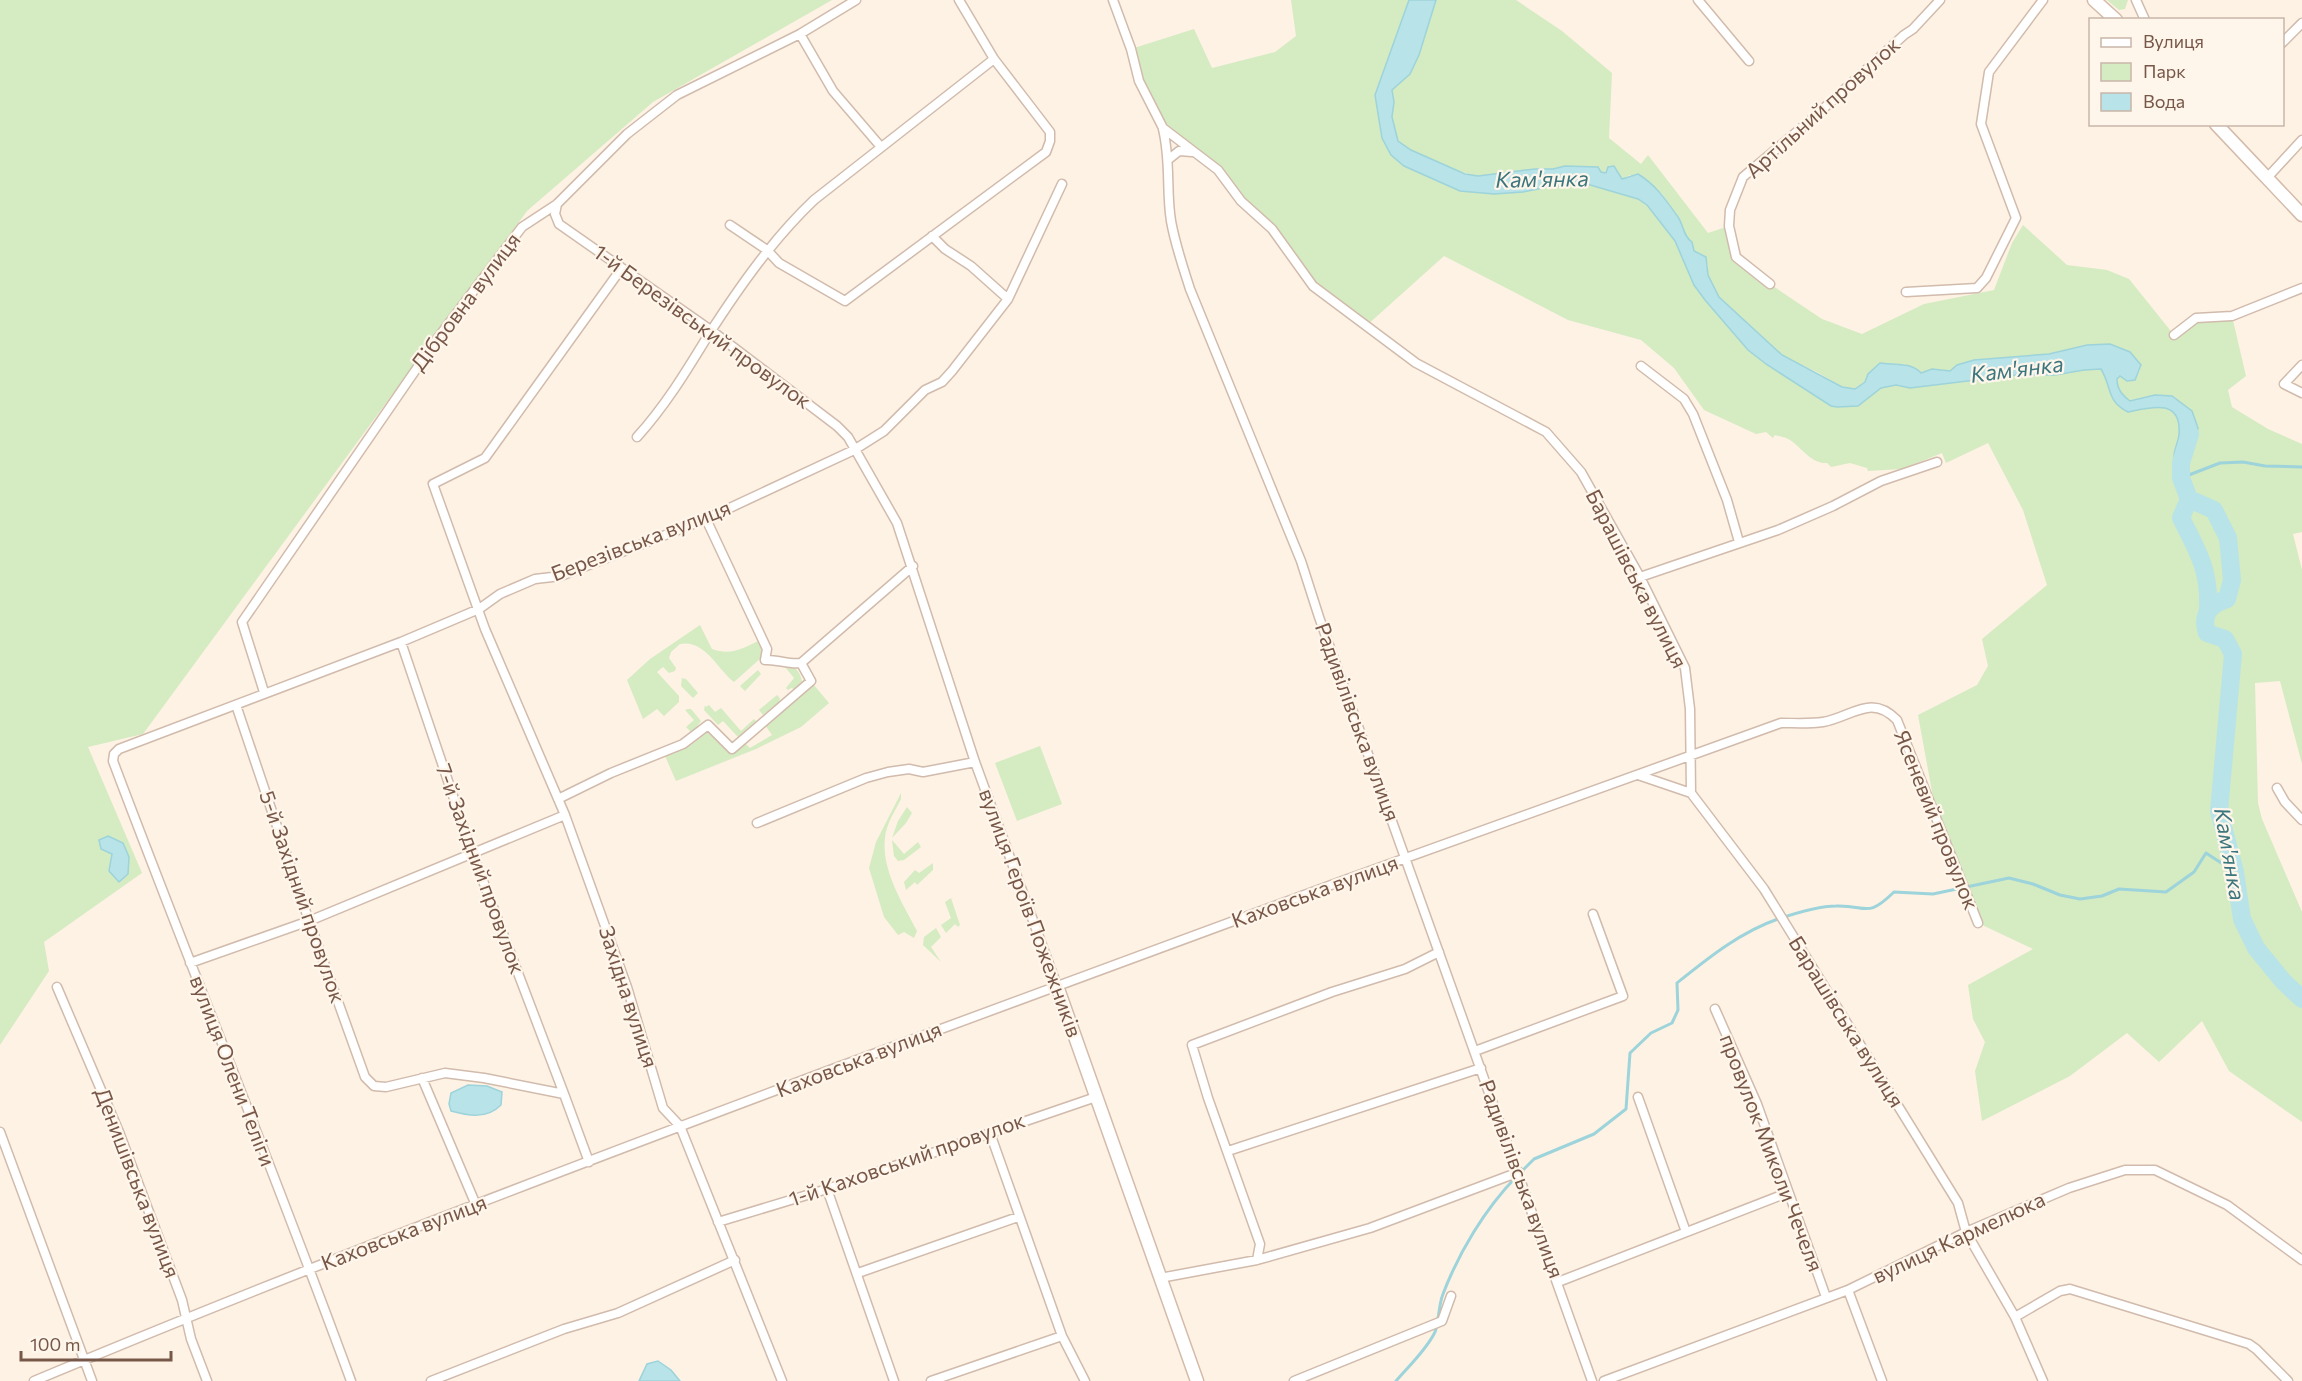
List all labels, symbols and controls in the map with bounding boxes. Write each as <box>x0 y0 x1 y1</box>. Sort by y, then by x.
legend <box>2089 18 2284 126</box>
text: Вулиця <box>2143 30 2204 52</box>
street label: Артільний провулок <box>1740 31 1904 183</box>
text: Парк <box>2143 60 2186 82</box>
text: Вода <box>2143 90 2185 112</box>
water label: Кам'янка <box>1495 164 1589 193</box>
street label: Дібровна вулиця <box>405 227 525 375</box>
street label: 1-й Березівський провулок <box>589 238 816 413</box>
water label: Кам'янка <box>1969 349 2065 388</box>
street label: Барашівська вулиця <box>1581 485 1693 672</box>
street label: Березівська вулиця <box>547 494 734 585</box>
street label: Радивілівська вулиця <box>1311 619 1406 824</box>
street label: Ясеневий провулок <box>1890 726 1985 913</box>
street label: 7-й Західний провулок <box>432 760 531 977</box>
street label: вулиця Героїв Пожежників <box>975 785 1088 1040</box>
street label: 5-й Західний провулок <box>255 787 352 1006</box>
water label: Кам'янка <box>2209 806 2252 902</box>
street label: Каховська вулиця <box>1228 849 1401 932</box>
street label: Західна вулиця <box>595 923 664 1070</box>
street label: Барашівська вулиця <box>1784 931 1910 1111</box>
street label: вулиця Олени Теліги <box>185 971 281 1169</box>
street label: Каховська вулиця <box>772 1016 945 1102</box>
street label: провулок Миколи Чечеля <box>1716 1030 1829 1275</box>
street label: Радивілівська вулиця <box>1475 1076 1570 1281</box>
street label: Денишівська вулиця <box>91 1084 186 1281</box>
street label: 1-й Каховський провулок <box>785 1106 1028 1211</box>
street label: вулиця Кармелюка <box>1868 1186 2049 1288</box>
street label: Каховська вулиця <box>317 1189 490 1275</box>
scale bar <box>21 1324 171 1362</box>
text: 100 m <box>30 1333 80 1355</box>

